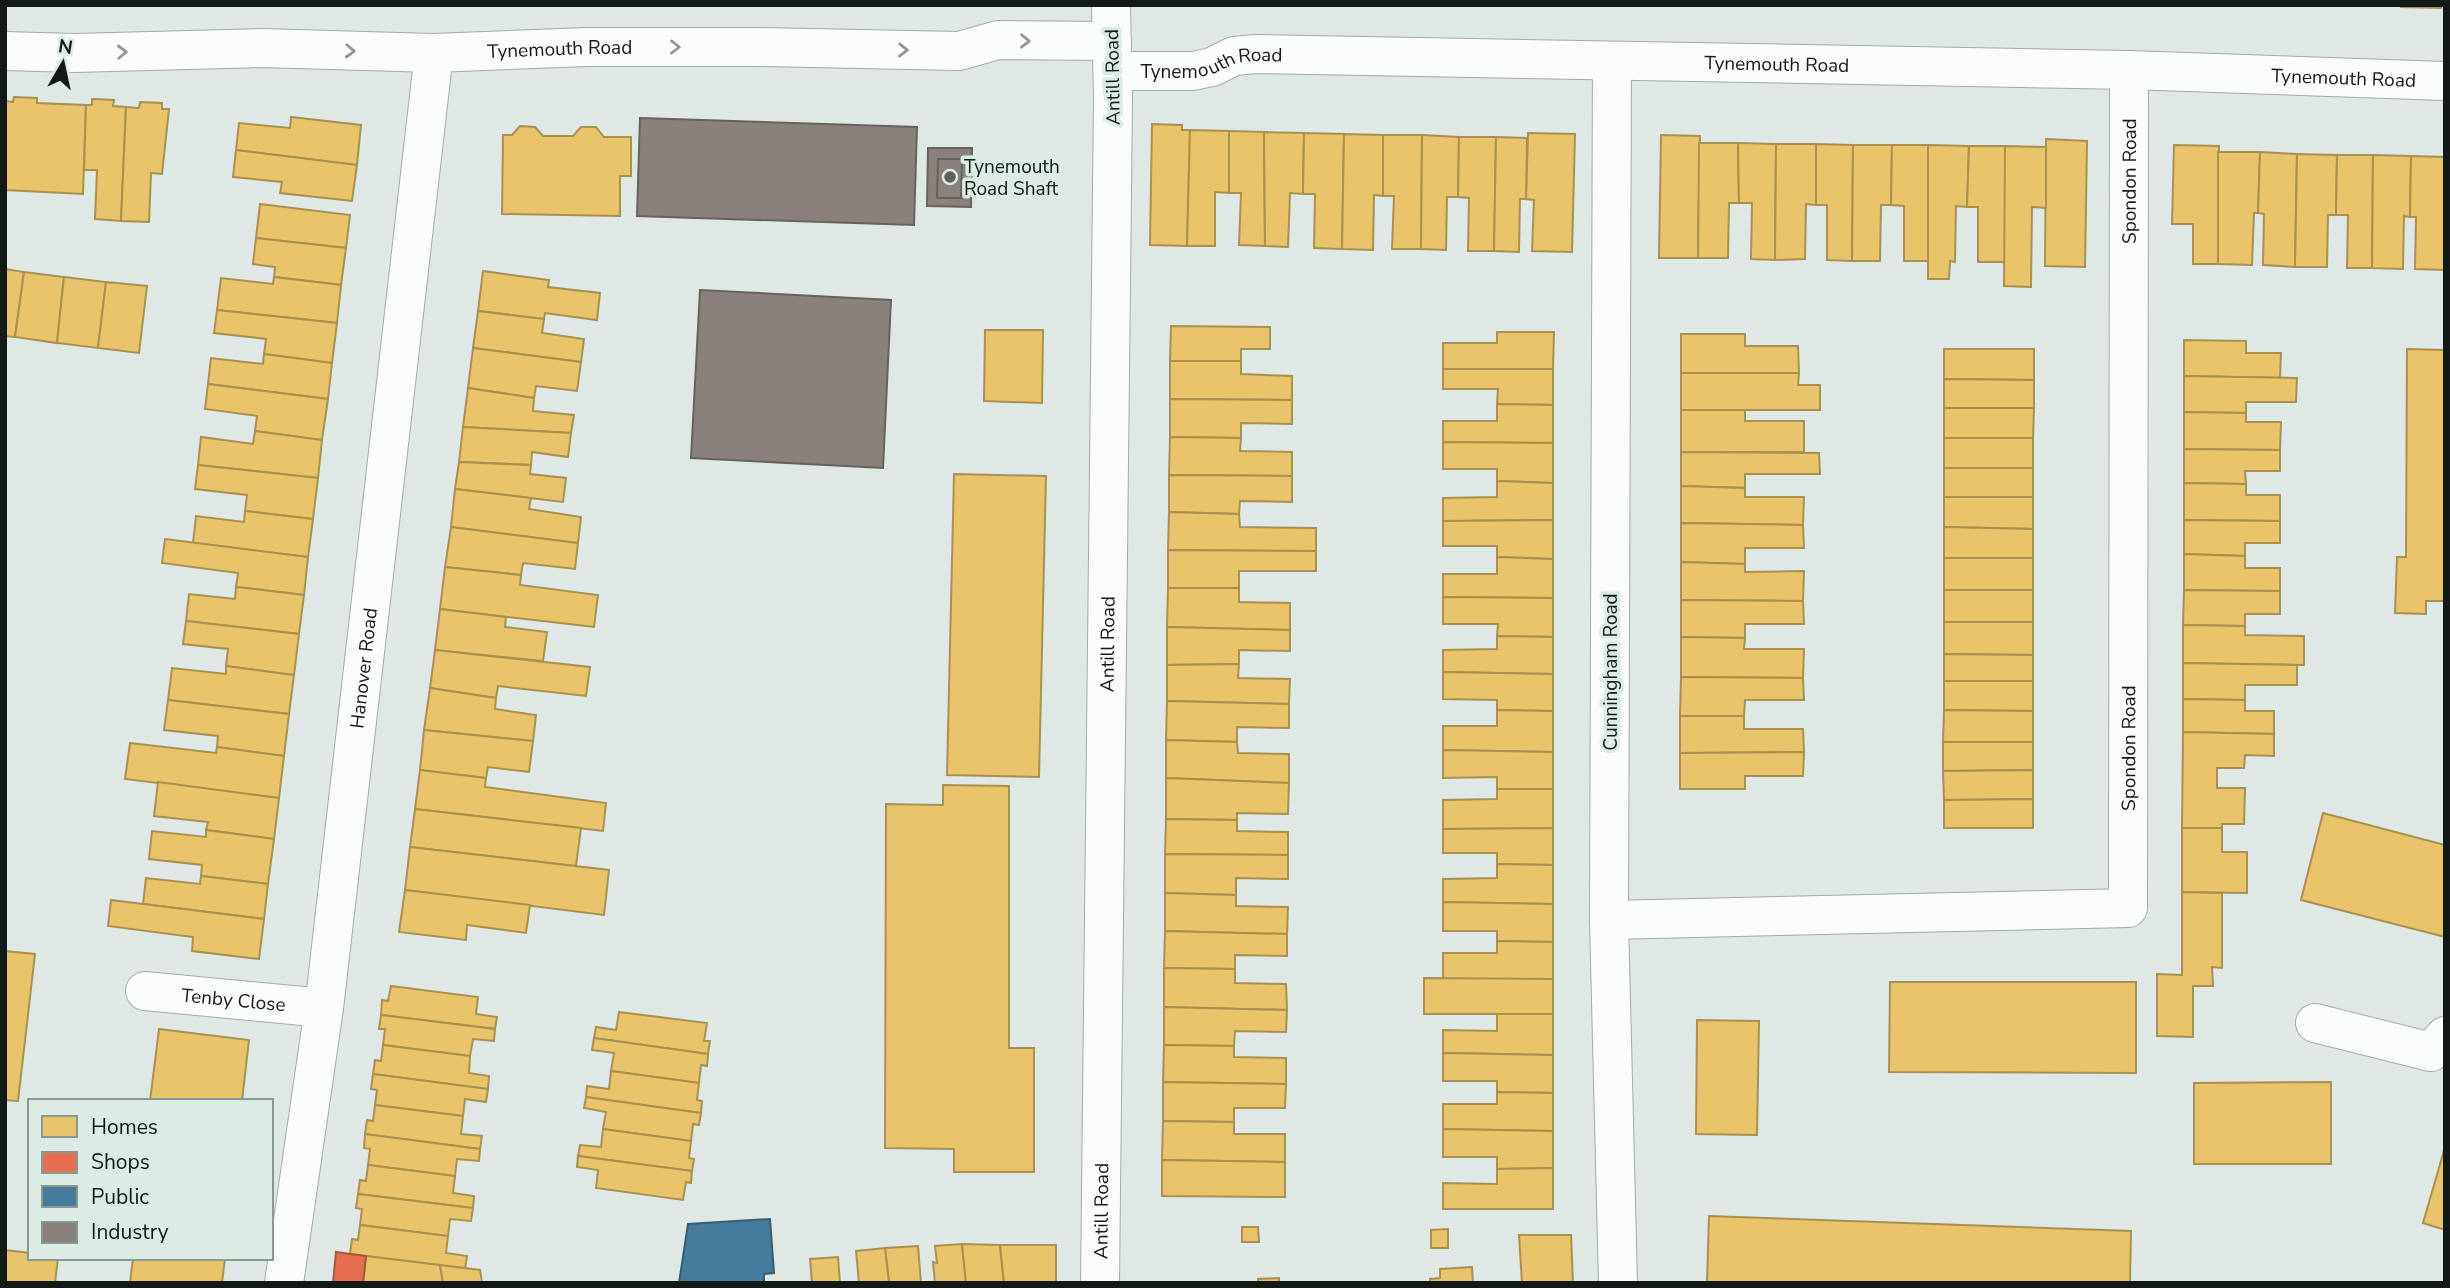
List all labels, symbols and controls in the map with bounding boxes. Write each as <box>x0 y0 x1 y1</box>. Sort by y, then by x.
north arrow <box>28 28 98 98</box>
street label: Antill Road <box>1099 29 1127 125</box>
text: N <box>56 33 75 61</box>
one-way arrow <box>1020 33 1031 48</box>
street label: Tynemouth Road <box>487 35 632 65</box>
one-way arrow <box>670 39 681 55</box>
one-way arrow <box>897 42 908 57</box>
street label: Tynemouth Road <box>1141 42 1283 85</box>
one-way arrow <box>345 43 356 58</box>
one-way arrow <box>118 44 128 60</box>
street label: Tynemouth Road <box>1704 50 1850 79</box>
street label: Tynemouth Road <box>2271 63 2416 94</box>
street label: Spondon Road <box>2117 118 2143 244</box>
place label: Tynemouth Road Shaft <box>964 154 1060 202</box>
marker: Tynemouth Road Shaft <box>942 169 958 185</box>
street label: Cunningham Road <box>1598 593 1624 751</box>
street label: Antill Road <box>1094 596 1122 692</box>
street label: Hanover Road <box>344 606 384 730</box>
street label: Spondon Road <box>2116 685 2142 811</box>
street label: Tenby Close <box>180 983 287 1018</box>
legend <box>28 1099 273 1260</box>
text: Homes <box>91 1113 158 1141</box>
text: Shops <box>91 1148 150 1176</box>
street label: Antill Road <box>1088 1163 1115 1259</box>
text: Public <box>91 1183 149 1211</box>
text: Industry <box>91 1218 169 1246</box>

